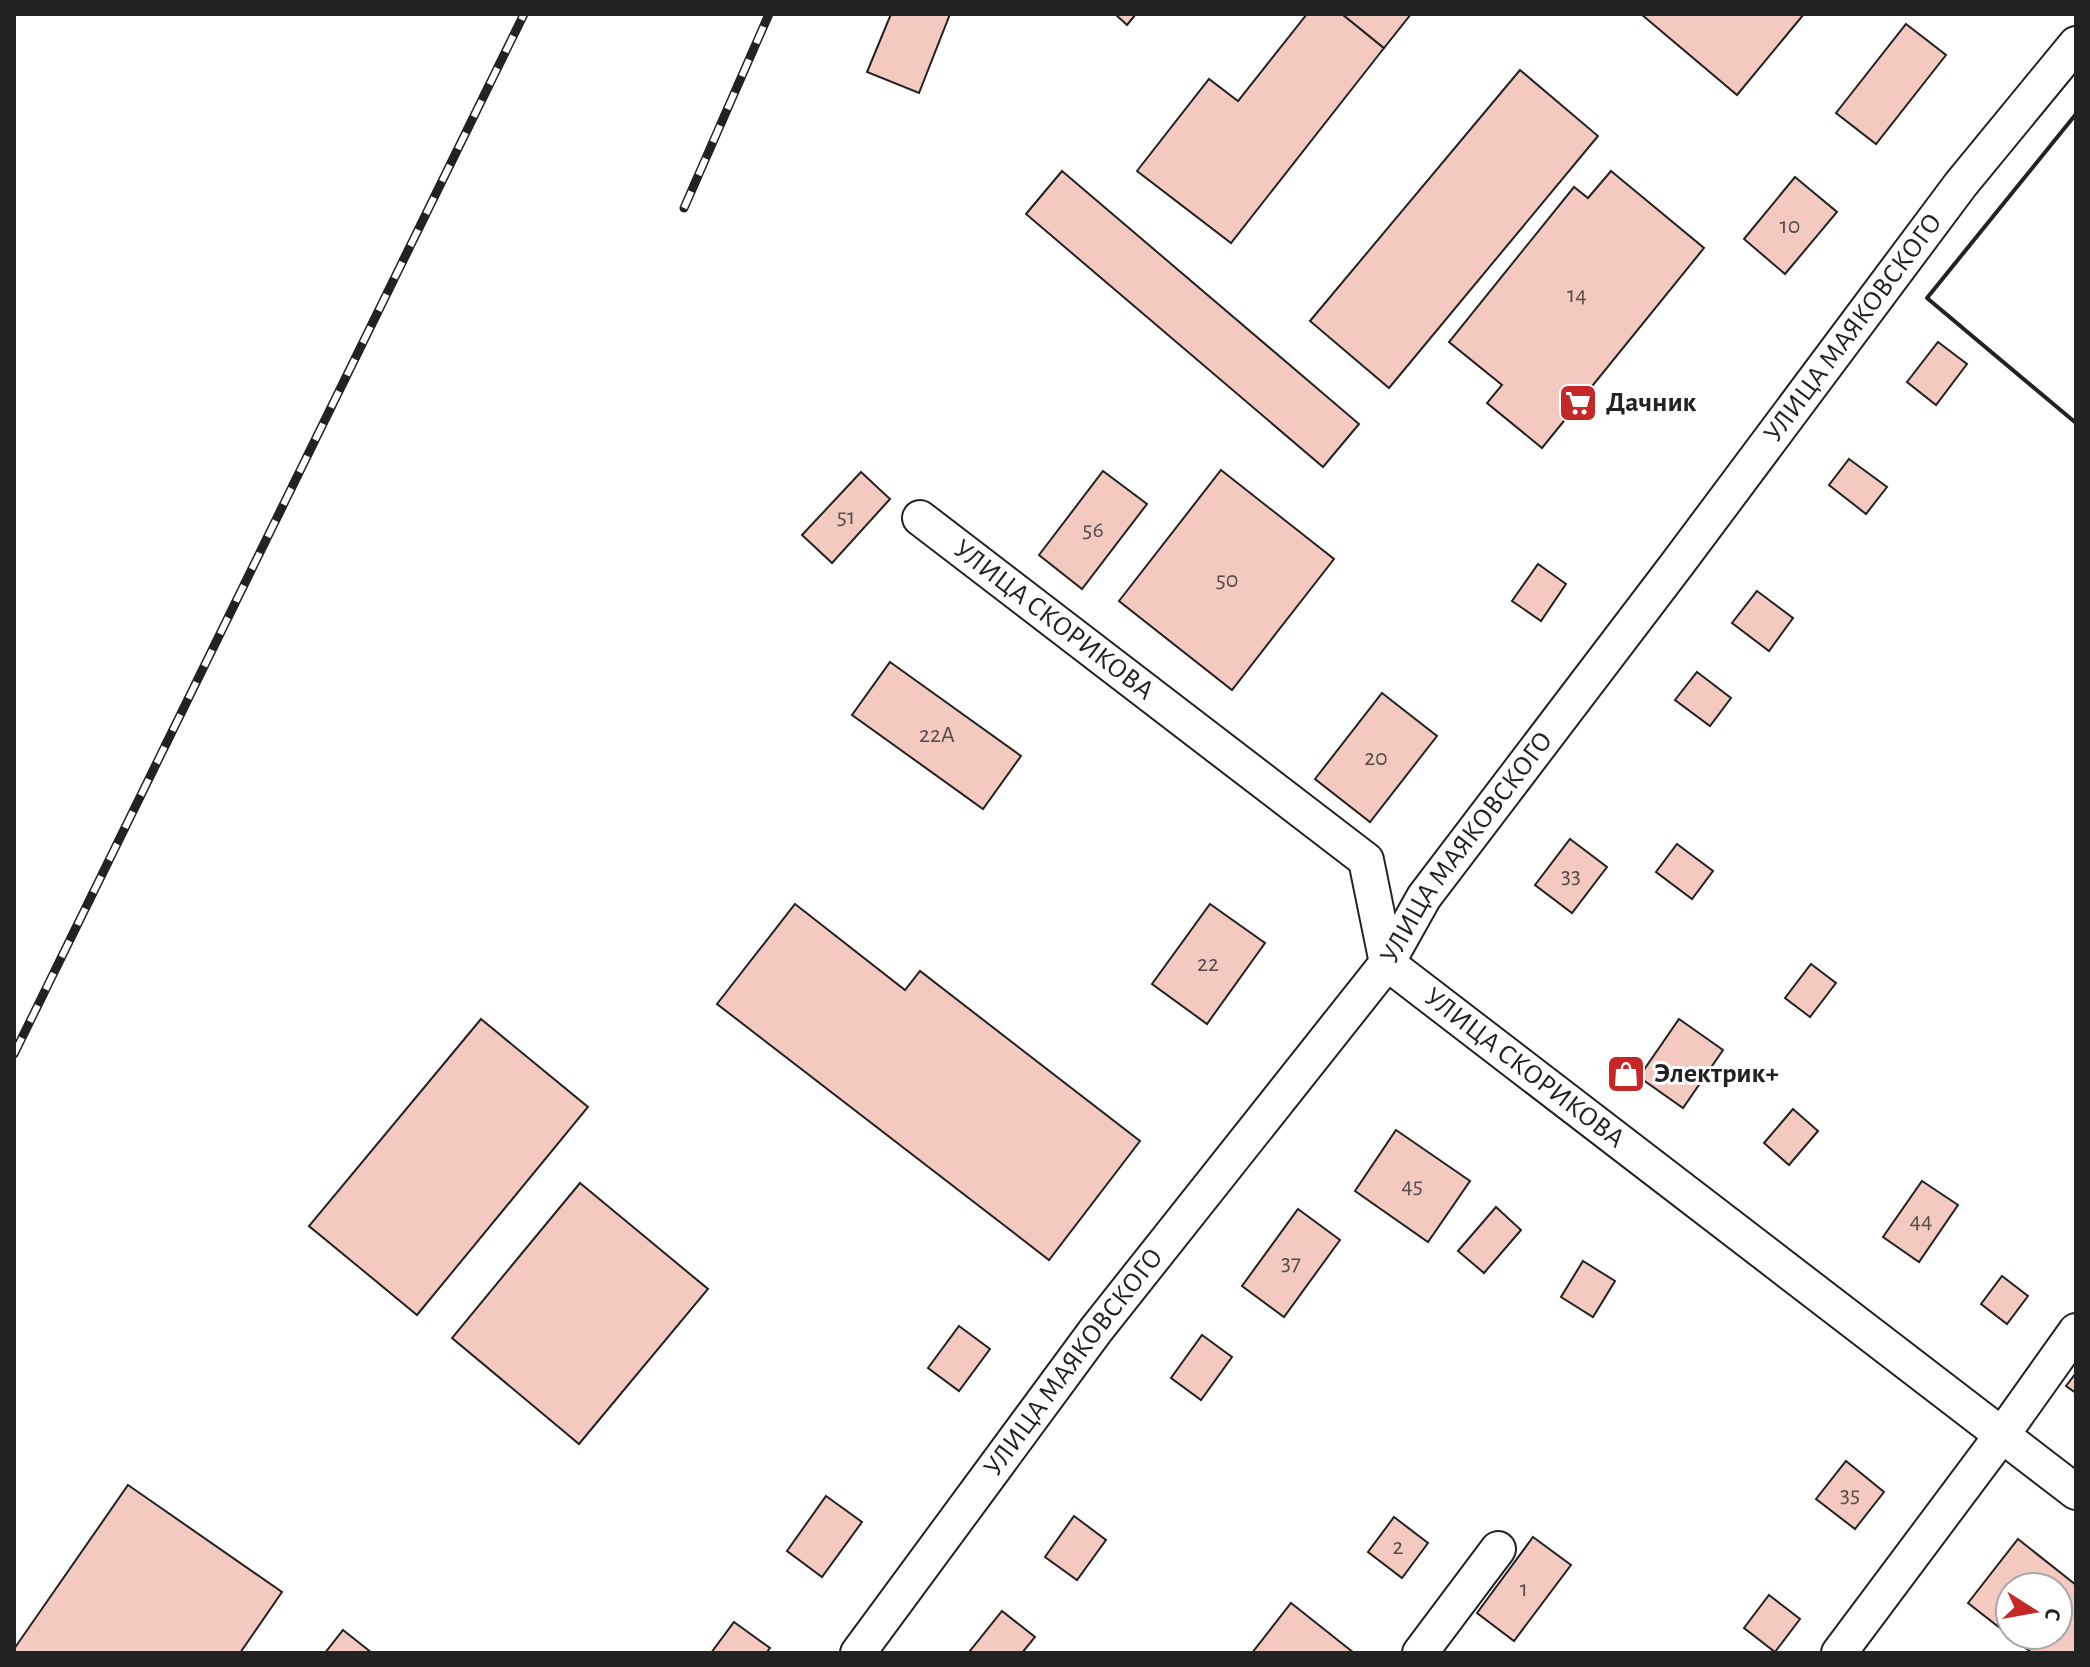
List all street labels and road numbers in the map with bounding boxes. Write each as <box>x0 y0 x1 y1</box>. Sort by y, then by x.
street label: УЛИЦА МАЯКОВСКОГО <box>1759 209 1948 448</box>
street label: УЛИЦА СКОРИКОВА <box>948 535 1159 706</box>
street label: УЛИЦА МАЯКОВСКОГО <box>1376 727 1558 968</box>
street label: УЛИЦА СКОРИКОВА <box>1419 983 1629 1154</box>
street label: УЛИЦА МАЯКОВСКОГО <box>979 1243 1169 1482</box>

